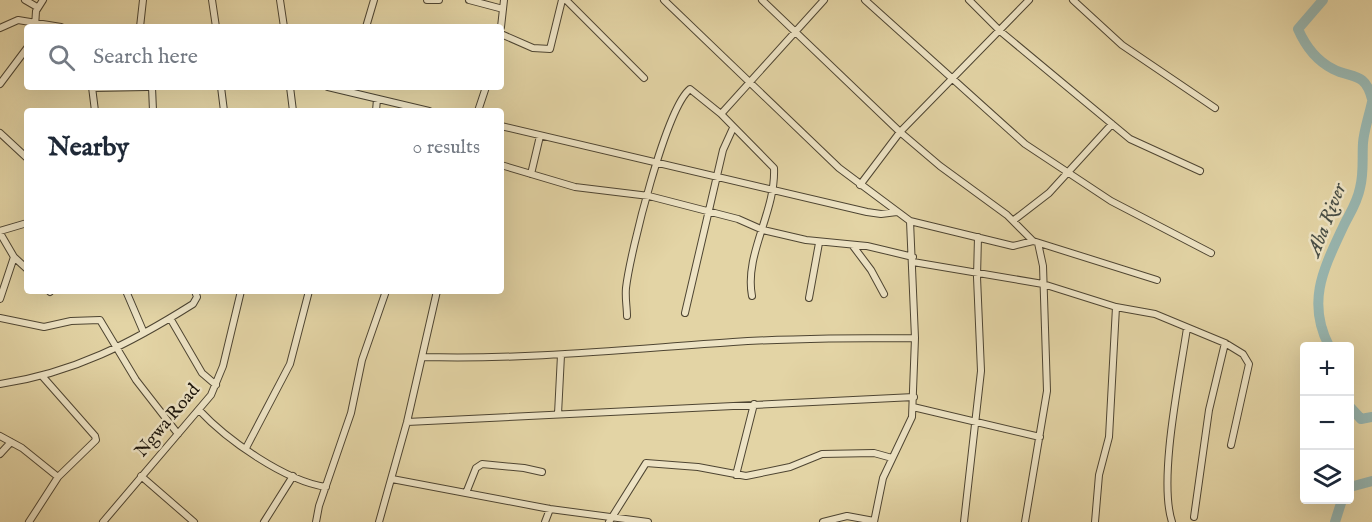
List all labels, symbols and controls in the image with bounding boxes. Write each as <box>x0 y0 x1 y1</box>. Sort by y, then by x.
search box <box>24 24 504 90</box>
icon: search <box>45 41 78 74</box>
text: Search here <box>93 43 198 71</box>
text: Nearby <box>48 131 129 164</box>
text: 0 results <box>413 135 480 160</box>
water label: Aba River <box>1301 179 1353 262</box>
map controls <box>1300 342 1354 504</box>
button: + <box>1300 342 1354 396</box>
street label: Ngwa Road <box>130 379 206 463</box>
button: − <box>1300 396 1354 450</box>
button: layers <box>1300 450 1354 504</box>

